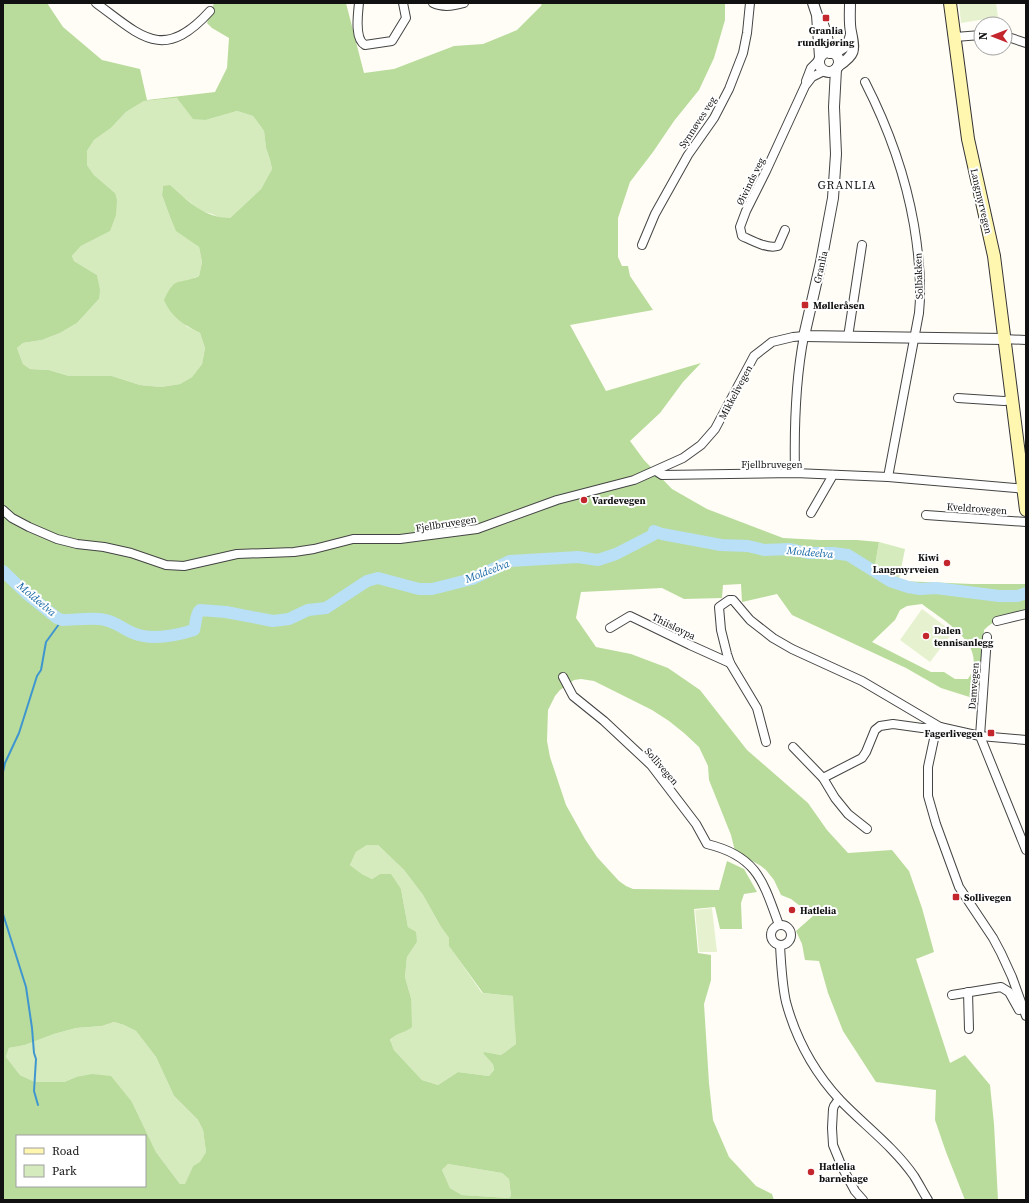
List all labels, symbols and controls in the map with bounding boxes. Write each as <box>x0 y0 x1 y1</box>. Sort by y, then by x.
marker: Granlia rundkjøring <box>821 13 831 23</box>
north arrow <box>973 16 1013 56</box>
place label: Granlia rundkjøring <box>798 24 855 49</box>
text: N <box>976 32 991 40</box>
street label: Synnøves veg <box>676 94 719 151</box>
street label: Øivinds veg <box>733 155 768 207</box>
street label: Langmyrvegen <box>968 167 995 235</box>
district label: GRANLIA <box>818 177 876 193</box>
street label: Granlia <box>810 249 831 285</box>
street label: Solbakken <box>911 253 926 299</box>
place label: Mølleråsen <box>813 299 865 312</box>
marker: Mølleråsen <box>800 300 810 310</box>
street label: Mikkelivegen <box>716 363 755 422</box>
street label: Fjellbruvegen <box>741 458 803 471</box>
place label: Vardevegen <box>592 494 646 507</box>
marker: Vardevegen <box>579 495 589 505</box>
street label: Kveldrovegen <box>946 500 1008 517</box>
street label: Fjellbruvegen <box>415 512 477 535</box>
water label: Moldeelva <box>785 543 834 562</box>
place label: Kiwi Langmyrveien <box>873 551 939 576</box>
water label: Moldeelva <box>462 556 512 587</box>
marker: Kiwi Langmyrveien <box>942 558 952 568</box>
water label: Moldeelva <box>13 578 60 620</box>
street label: Thiisløypa <box>650 610 698 643</box>
place label: Dalen tennisanlegg <box>934 624 994 649</box>
marker: Dalen tennisanlegg <box>921 631 931 641</box>
street label: Damvegen <box>965 662 982 710</box>
place label: Fagerlivegen <box>924 727 983 740</box>
marker: Fagerlivegen <box>986 728 996 738</box>
street label: Sollivegen <box>642 745 681 788</box>
place label: Sollivegen <box>964 891 1011 904</box>
marker: Sollivegen <box>951 892 961 902</box>
place label: Hatlelia <box>800 904 837 917</box>
marker: Hatlelia <box>787 905 797 915</box>
legend <box>16 1135 146 1187</box>
text: Road <box>52 1143 79 1159</box>
place label: Hatlelia barnehage <box>819 1160 868 1185</box>
text: Park <box>52 1163 77 1179</box>
marker: Hatlelia barnehage <box>806 1167 816 1177</box>

